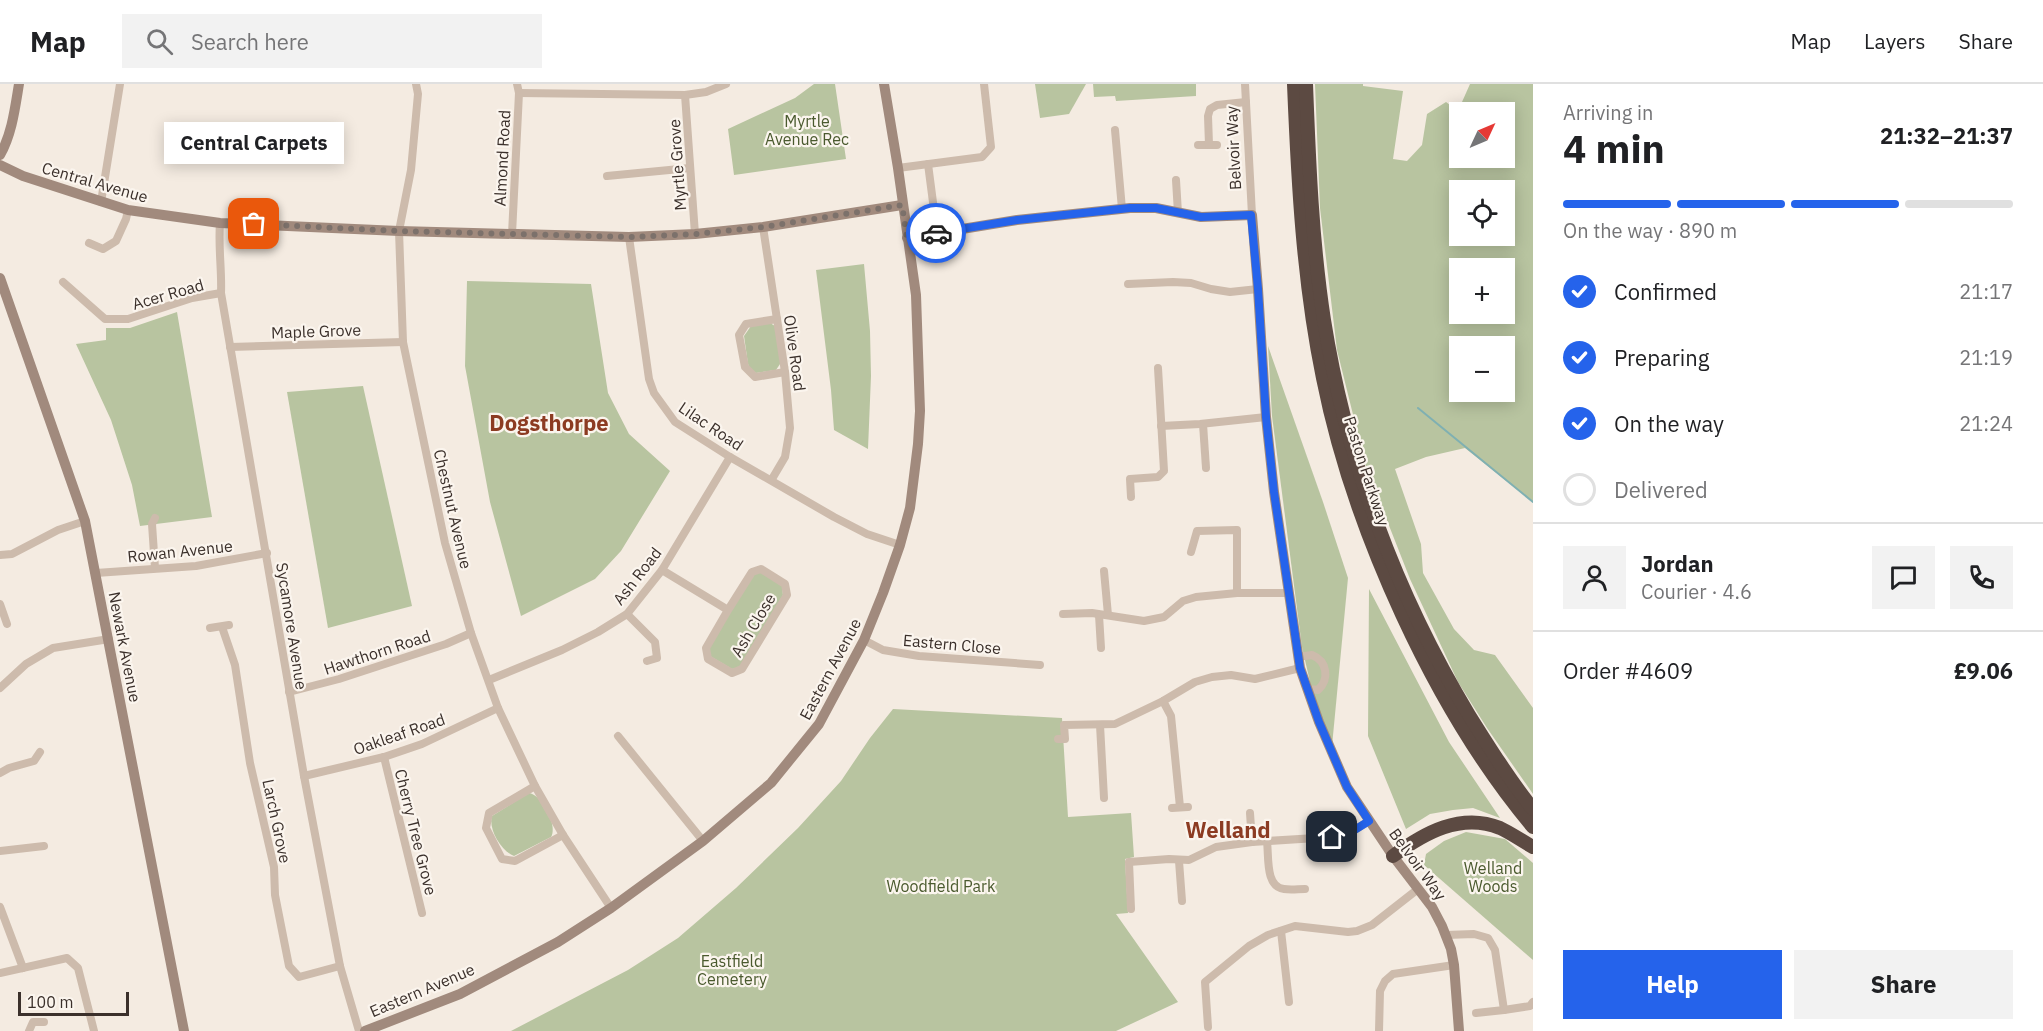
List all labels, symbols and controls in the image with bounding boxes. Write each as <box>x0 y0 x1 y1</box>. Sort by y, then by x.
search box <box>122 14 542 68</box>
text: Map <box>30 23 86 60</box>
icon: search <box>143 25 176 58</box>
text: Search here <box>191 27 309 56</box>
text: Map <box>1791 27 1831 55</box>
text: Layers <box>1864 27 1926 55</box>
text: Share <box>1959 27 2013 55</box>
text: Arriving in <box>1563 99 1653 126</box>
north arrow <box>1449 102 1515 168</box>
map controls <box>1449 102 1515 402</box>
street label: Belvoir Way <box>1221 105 1245 191</box>
street label: Almond Road <box>489 109 515 207</box>
park label: Myrtle Avenue Rec <box>765 111 849 149</box>
street label: Myrtle Grove <box>664 118 690 211</box>
text: 21:32–21:37 <box>1880 121 2013 150</box>
callout: Central Carpets <box>164 122 344 164</box>
text: 4 min <box>1563 123 1665 174</box>
text: Central Carpets <box>180 129 328 156</box>
street label: Central Avenue <box>40 157 151 207</box>
button: locate <box>1449 180 1515 246</box>
pin <box>228 198 279 249</box>
courier <box>906 203 966 263</box>
icon: bag <box>237 207 270 240</box>
icon: car <box>920 217 953 250</box>
text: On the way · 890 m <box>1563 217 1737 244</box>
button: + <box>1449 258 1515 324</box>
street label: Acer Road <box>130 274 206 314</box>
icon: check <box>1563 275 1596 308</box>
text: Confirmed <box>1614 277 1717 306</box>
text: 21:17 <box>1959 278 2013 305</box>
street label: Olive Road <box>780 314 810 392</box>
street label: Maple Grove <box>271 319 362 343</box>
button: − <box>1449 336 1515 402</box>
icon: check <box>1563 341 1596 374</box>
text: Preparing <box>1614 343 1709 372</box>
text: 21:19 <box>1959 344 2013 371</box>
street label: Lilac Road <box>675 397 747 455</box>
icon: check <box>1563 407 1596 440</box>
district label: Dogsthorpe <box>489 408 609 437</box>
text: On the way <box>1614 409 1724 438</box>
text: 21:24 <box>1959 410 2013 437</box>
street label: Paston Parkway <box>1340 414 1394 528</box>
street label: Chestnut Avenue <box>430 447 477 571</box>
text: Delivered <box>1614 475 1708 504</box>
street label: Rowan Avenue <box>126 535 234 566</box>
street label: Ash Road <box>608 543 666 609</box>
button: person <box>1563 546 1626 609</box>
button: chat <box>1872 546 1935 609</box>
button: phone <box>1950 546 2013 609</box>
text: Jordan <box>1641 549 1714 578</box>
street label: Sycamore Avenue <box>272 561 312 691</box>
text: Courier · 4.6 <box>1641 578 1752 605</box>
street label: Ash Close <box>726 589 780 660</box>
street label: Newark Avenue <box>104 590 146 704</box>
street label: Eastern Avenue <box>795 615 865 723</box>
street label: Hawthorn Road <box>321 625 433 679</box>
street label: Eastern Close <box>902 630 1002 658</box>
text: Order #4609 <box>1563 656 1693 685</box>
text: £9.06 <box>1954 656 2013 685</box>
street label: Oakleaf Road <box>350 709 448 759</box>
street label: Cherry Tree Grove <box>391 767 441 897</box>
street label: Larch Grove <box>258 777 296 865</box>
pin <box>1306 811 1357 862</box>
district label: Welland <box>1185 815 1271 844</box>
icon: home <box>1315 820 1348 853</box>
street label: Belvoir Way <box>1385 824 1451 904</box>
park label: Welland Woods <box>1464 858 1522 896</box>
park label: Woodfield Park <box>887 876 996 896</box>
button: Help <box>1563 950 1782 1019</box>
button: Share <box>1794 950 2013 1019</box>
park label: Eastfield Cemetery <box>697 951 767 989</box>
street label: Eastern Avenue <box>367 959 478 1021</box>
scale bar <box>18 989 129 1016</box>
text: 100 m <box>27 992 74 1012</box>

